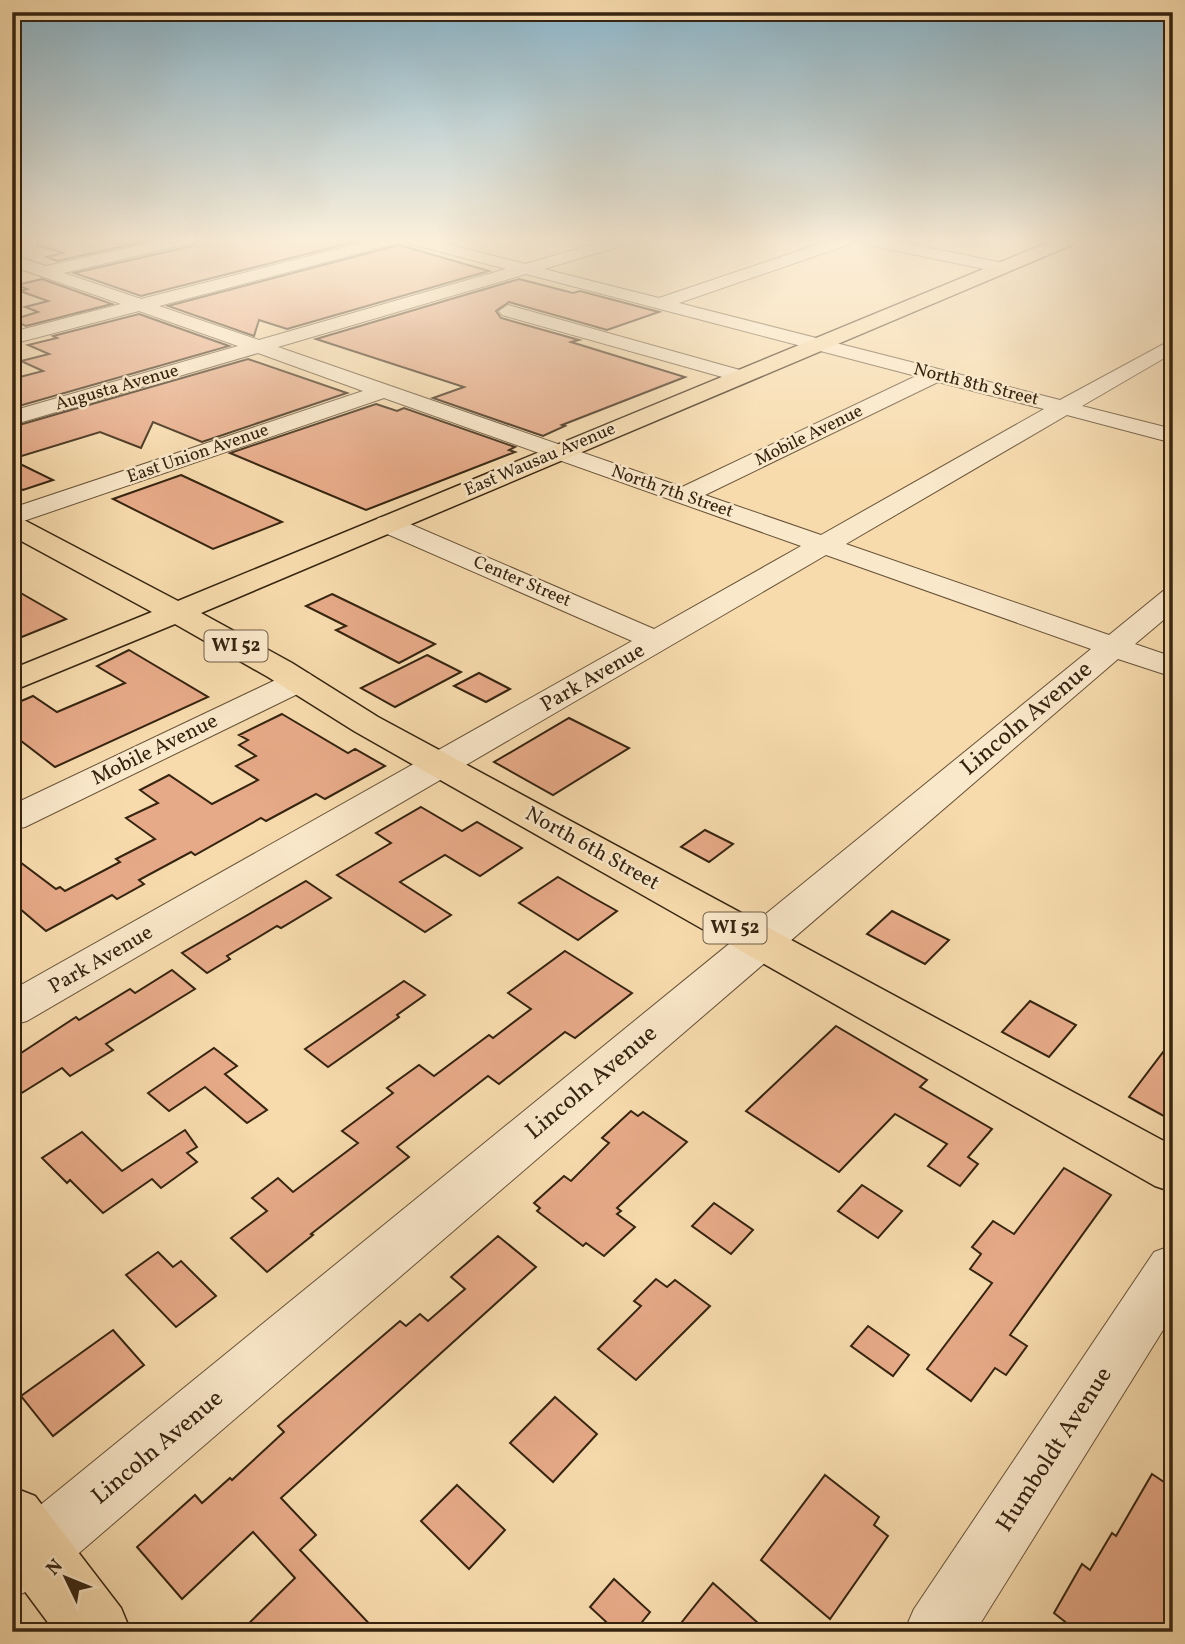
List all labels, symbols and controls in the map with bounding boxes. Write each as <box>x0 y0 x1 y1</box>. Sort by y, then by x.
street label: North 8th Street <box>911 357 1041 413</box>
street label: Augusta Avenue <box>52 358 182 418</box>
street label: Mobile Avenue <box>751 399 867 473</box>
street label: East Wausau Avenue <box>461 417 619 503</box>
street label: East Union Avenue <box>124 418 272 490</box>
street label: North 7th Street <box>608 459 736 525</box>
street label: Center Street <box>469 550 575 614</box>
road number: WI 52 <box>204 631 268 662</box>
street label: Park Avenue <box>536 636 650 720</box>
street label: Lincoln Avenue <box>954 654 1100 784</box>
street label: Mobile Avenue <box>87 707 223 793</box>
street label: North 6th Street <box>520 800 664 898</box>
road number: WI 52 <box>704 912 766 944</box>
street label: Park Avenue <box>44 918 158 1002</box>
street label: Lincoln Avenue <box>519 1018 665 1148</box>
street label: Humboldt Avenue <box>989 1361 1121 1539</box>
street label: Lincoln Avenue <box>85 1383 231 1513</box>
north arrow <box>32 1542 102 1612</box>
text: N <box>41 1554 69 1582</box>

